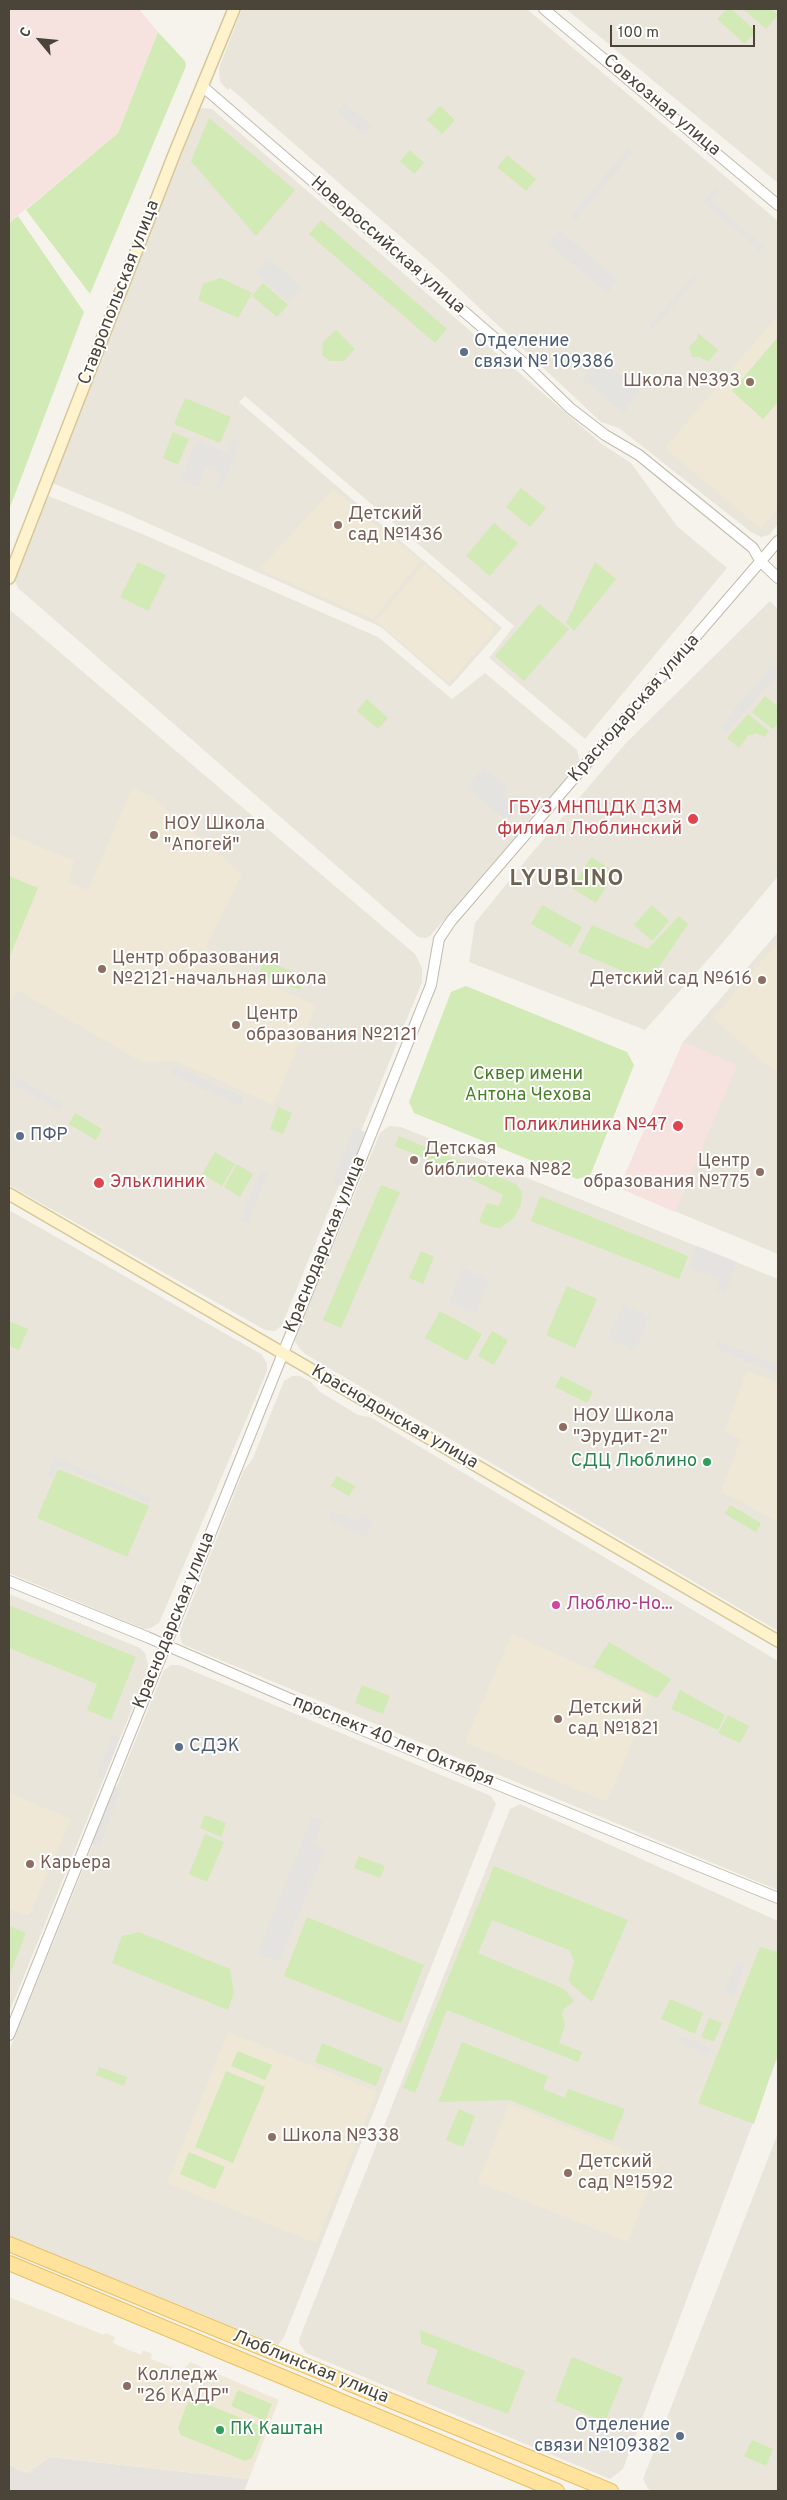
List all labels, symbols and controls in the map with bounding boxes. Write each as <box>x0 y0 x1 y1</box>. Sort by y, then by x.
north arrow <box>15 15 65 65</box>
scale bar <box>612 15 757 47</box>
text: 100 m <box>618 24 659 43</box>
text: С <box>17 25 36 41</box>
street label: Совхозная улица <box>598 50 724 162</box>
street label: Новороссийская улица <box>305 173 469 319</box>
street label: Ставропольская улица <box>75 198 165 388</box>
place label: Отделение связи № 109386 <box>474 331 614 374</box>
marker: Отделение связи № 109386 <box>458 346 470 358</box>
place label: Школа №393 <box>623 371 740 393</box>
marker: Школа №393 <box>744 376 756 388</box>
place label: Детский сад №1436 <box>348 504 443 546</box>
marker: Детский сад №1436 <box>332 519 344 531</box>
street label: Краснодарская улица <box>565 631 705 787</box>
place label: ГБУЗ МНПЦДК ДЗМ филиал Люблинский <box>497 798 682 841</box>
marker: ГБУЗ МНПЦДК ДЗМ филиал Люблинский <box>686 812 700 826</box>
place label: НОУ Школа "Апогей" <box>164 814 265 856</box>
marker: НОУ Школа "Апогей" <box>148 829 160 841</box>
district label: LYUBLINO <box>509 868 625 894</box>
place label: Центр образования №2121-начальная школа <box>112 948 326 991</box>
marker: Центр образования №2121-начальная школа <box>96 963 108 975</box>
place label: Детский сад №616 <box>590 969 752 991</box>
marker: Детский сад №616 <box>756 974 768 986</box>
place label: Центр образования №2121 <box>246 1004 418 1046</box>
marker: Центр образования №2121 <box>230 1019 242 1031</box>
park label: Сквер имени Антона Чехова <box>465 1064 591 1106</box>
place label: Поликлиника №47 <box>504 1115 667 1137</box>
marker: Поликлиника №47 <box>671 1119 685 1133</box>
place label: ПФР <box>30 1125 68 1147</box>
marker: ПФР <box>14 1130 26 1142</box>
place label: Детская библиотека №82 <box>424 1139 572 1182</box>
place label: Центр образования №775 <box>583 1151 750 1194</box>
street label: Краснодарская улица <box>281 1153 371 1337</box>
marker: Детская библиотека №82 <box>408 1154 420 1166</box>
marker: Центр образования №775 <box>754 1166 766 1178</box>
place label: Эльклиник <box>110 1172 205 1194</box>
marker: Эльклиник <box>92 1176 106 1190</box>
street label: Краснодонская улица <box>307 1361 481 1475</box>
place label: НОУ Школа "Эрудит-2" <box>573 1406 674 1448</box>
marker: НОУ Школа "Эрудит-2" <box>557 1421 569 1433</box>
place label: СДЦ Люблино <box>571 1451 697 1473</box>
marker: СДЦ Люблино <box>701 1456 713 1468</box>
street label: Краснодарская улица <box>130 1529 220 1713</box>
place label: Люблю-Но... <box>566 1594 673 1616</box>
marker: Люблю-Но... <box>550 1599 562 1611</box>
street label: проспект 40 лет Октября <box>289 1692 497 1792</box>
place label: Детский сад №1821 <box>568 1698 659 1740</box>
marker: Детский сад №1821 <box>552 1713 564 1725</box>
place label: СДЭК <box>189 1736 240 1758</box>
marker: СДЭК <box>173 1741 185 1753</box>
place label: Карьера <box>40 1853 111 1875</box>
marker: Карьера <box>24 1858 36 1870</box>
place label: Школа №338 <box>282 2126 400 2148</box>
marker: Школа №338 <box>266 2131 278 2143</box>
place label: Детский сад №1592 <box>578 2152 673 2194</box>
marker: Детский сад №1592 <box>562 2167 574 2179</box>
street label: Люблинская улица <box>229 2327 391 2409</box>
place label: Колледж "26 КАДР" <box>137 2365 229 2408</box>
marker: Колледж "26 КАДР" <box>121 2380 133 2392</box>
place label: Отделение связи №109382 <box>534 2415 670 2458</box>
place label: ПК Каштан <box>230 2419 323 2441</box>
marker: ПК Каштан <box>214 2424 226 2436</box>
marker: Отделение связи №109382 <box>674 2430 686 2442</box>

